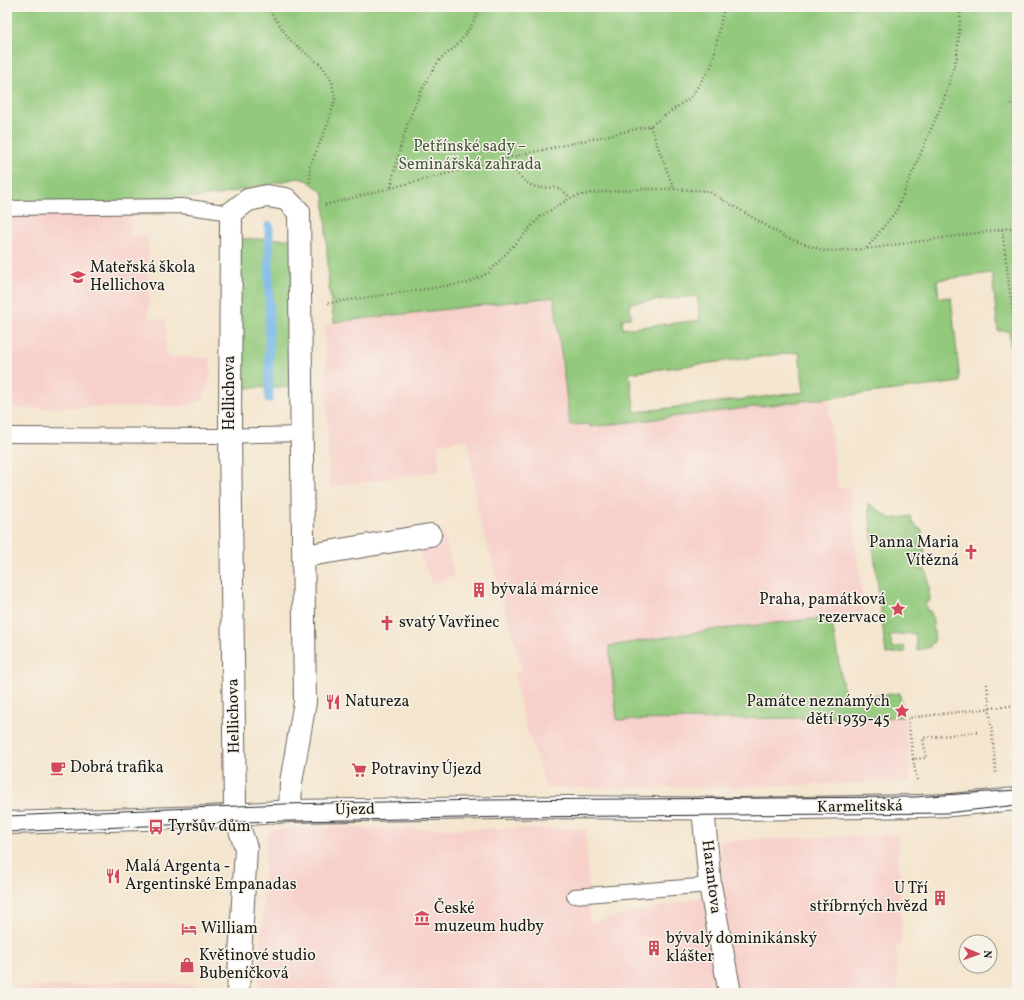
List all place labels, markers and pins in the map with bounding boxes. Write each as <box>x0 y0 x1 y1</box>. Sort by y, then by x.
place label: Mateřská škola Hellichova <box>90 257 196 297</box>
school or university icon: Mateřská škola Hellichova <box>69 268 87 286</box>
place label: Panna Maria Vítězná <box>869 532 959 572</box>
church icon: Panna Maria Vítězná <box>962 543 980 561</box>
place label: bývalá márnice <box>491 579 599 601</box>
building icon: bývalá márnice <box>470 581 488 599</box>
place label: Praha, památková rezervace <box>759 589 886 629</box>
place icon: Praha, památková rezervace <box>889 600 907 618</box>
place label: svatý Vavřinec <box>399 612 500 634</box>
church icon: svatý Vavřinec <box>378 614 396 632</box>
place label: Natureza <box>345 691 410 713</box>
place label: Památce neznámých dětí 1939-45 <box>746 691 890 731</box>
restaurant icon: Natureza <box>324 693 342 711</box>
place icon: Památce neznámých dětí 1939-45 <box>893 702 911 720</box>
place label: Dobrá trafika <box>70 757 164 779</box>
cafe icon: Dobrá trafika <box>49 759 67 777</box>
place label: Potraviny Újezd <box>371 759 482 781</box>
supermarket icon: Potraviny Újezd <box>350 761 368 779</box>
place label: Tyršův dům <box>168 816 251 838</box>
bus stop icon: Tyršův dům <box>147 818 165 836</box>
place label: Malá Argenta - Argentinské Empanadas <box>125 856 297 896</box>
restaurant icon: Malá Argenta - Argentinské Empanadas <box>104 867 122 885</box>
place label: U Tří stříbrných hvězd <box>810 878 928 918</box>
building icon: U Tří stříbrných hvězd <box>931 889 949 907</box>
place label: České muzeum hudby <box>434 897 544 938</box>
museum icon: České muzeum hudby <box>413 909 431 927</box>
place label: William <box>201 918 258 940</box>
hotel icon: William <box>180 920 198 938</box>
place label: bývalý dominikánský klášter <box>666 928 818 968</box>
building icon: bývalý dominikánský klášter <box>645 939 663 957</box>
place label: Květinové studio Bubeníčková <box>199 945 316 985</box>
shop icon: Květinové studio Bubeníčková <box>178 956 196 974</box>

